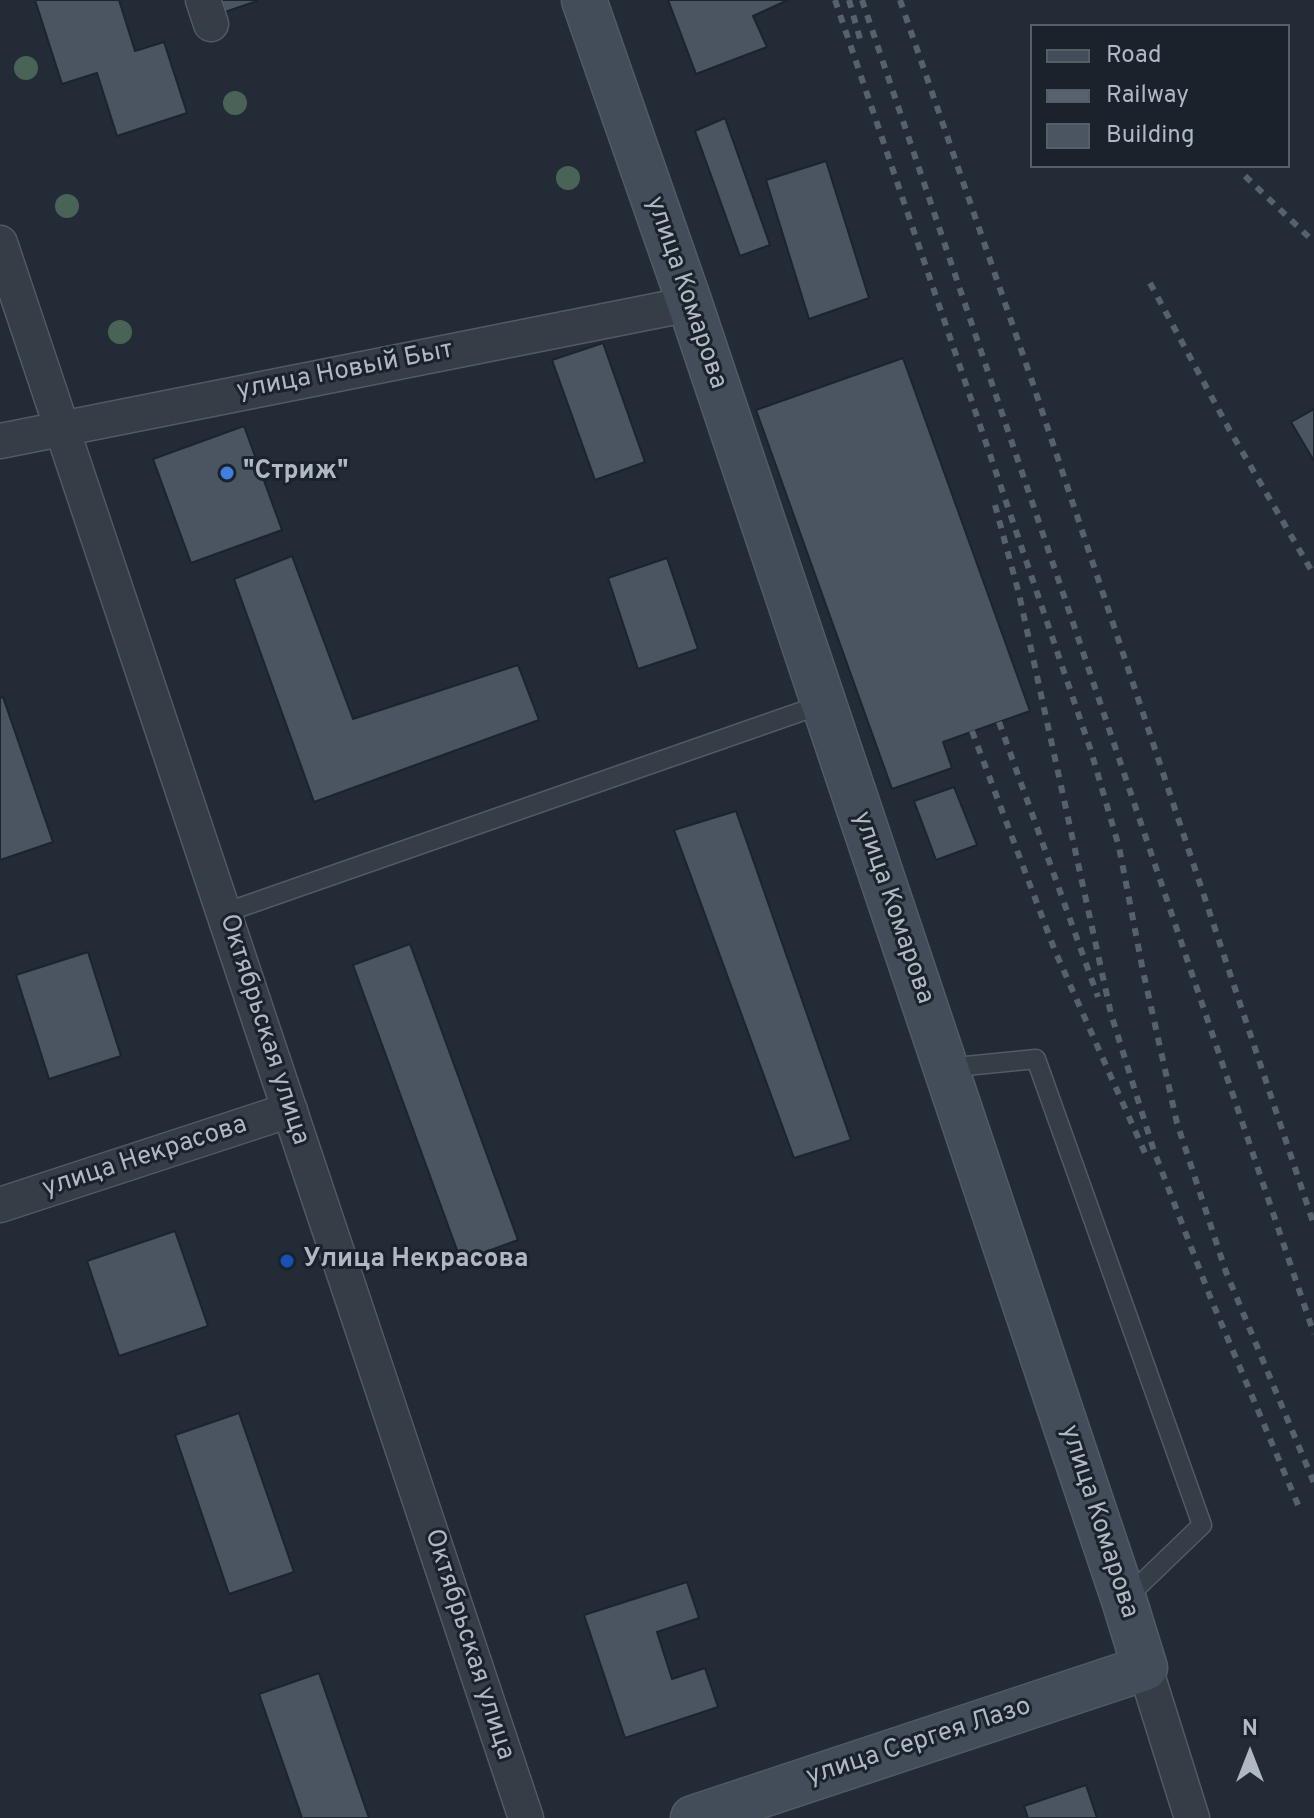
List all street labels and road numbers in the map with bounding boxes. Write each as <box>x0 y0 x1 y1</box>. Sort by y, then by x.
street label: улица Комарова <box>637 193 733 393</box>
street label: улица Новый Быт <box>234 336 456 408</box>
street label: улица Комарова <box>844 808 940 1008</box>
street label: Октябрьская улица <box>211 911 315 1149</box>
street label: улица Некрасова <box>39 1110 251 1206</box>
street label: улица Комарова <box>1052 1421 1144 1623</box>
street label: Октябрьская улица <box>416 1526 520 1764</box>
street label: улица Сергея Лазо <box>803 1692 1035 1794</box>

